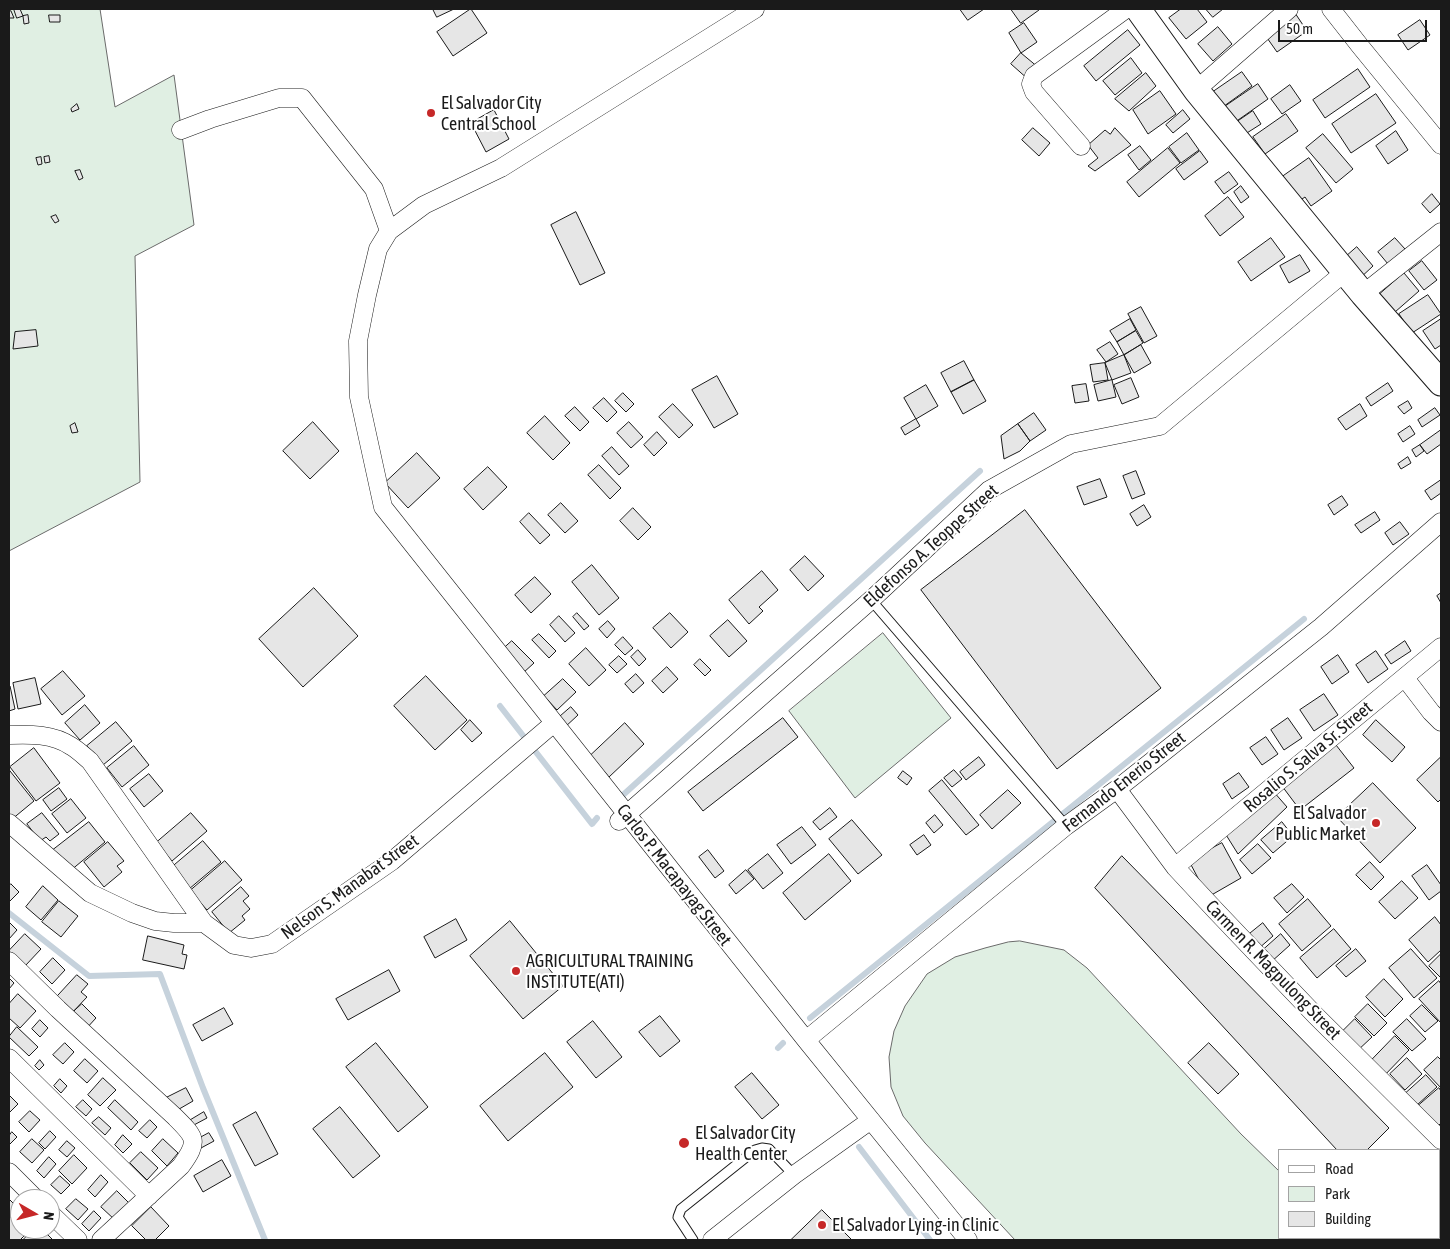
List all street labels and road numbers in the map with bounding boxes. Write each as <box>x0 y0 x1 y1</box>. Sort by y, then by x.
street label: Eldefonso A. Teoppe Street <box>859 480 1003 612</box>
street label: Rosalio S. Salva Sr. Street <box>1239 697 1377 817</box>
street label: Fernando Enerio Street <box>1058 727 1190 837</box>
street label: Carlos P. Macapayag Street <box>612 800 736 950</box>
street label: Nelson S. Manabat Street <box>277 830 423 944</box>
street label: Carmen R. Magpulong Street <box>1201 896 1345 1044</box>

